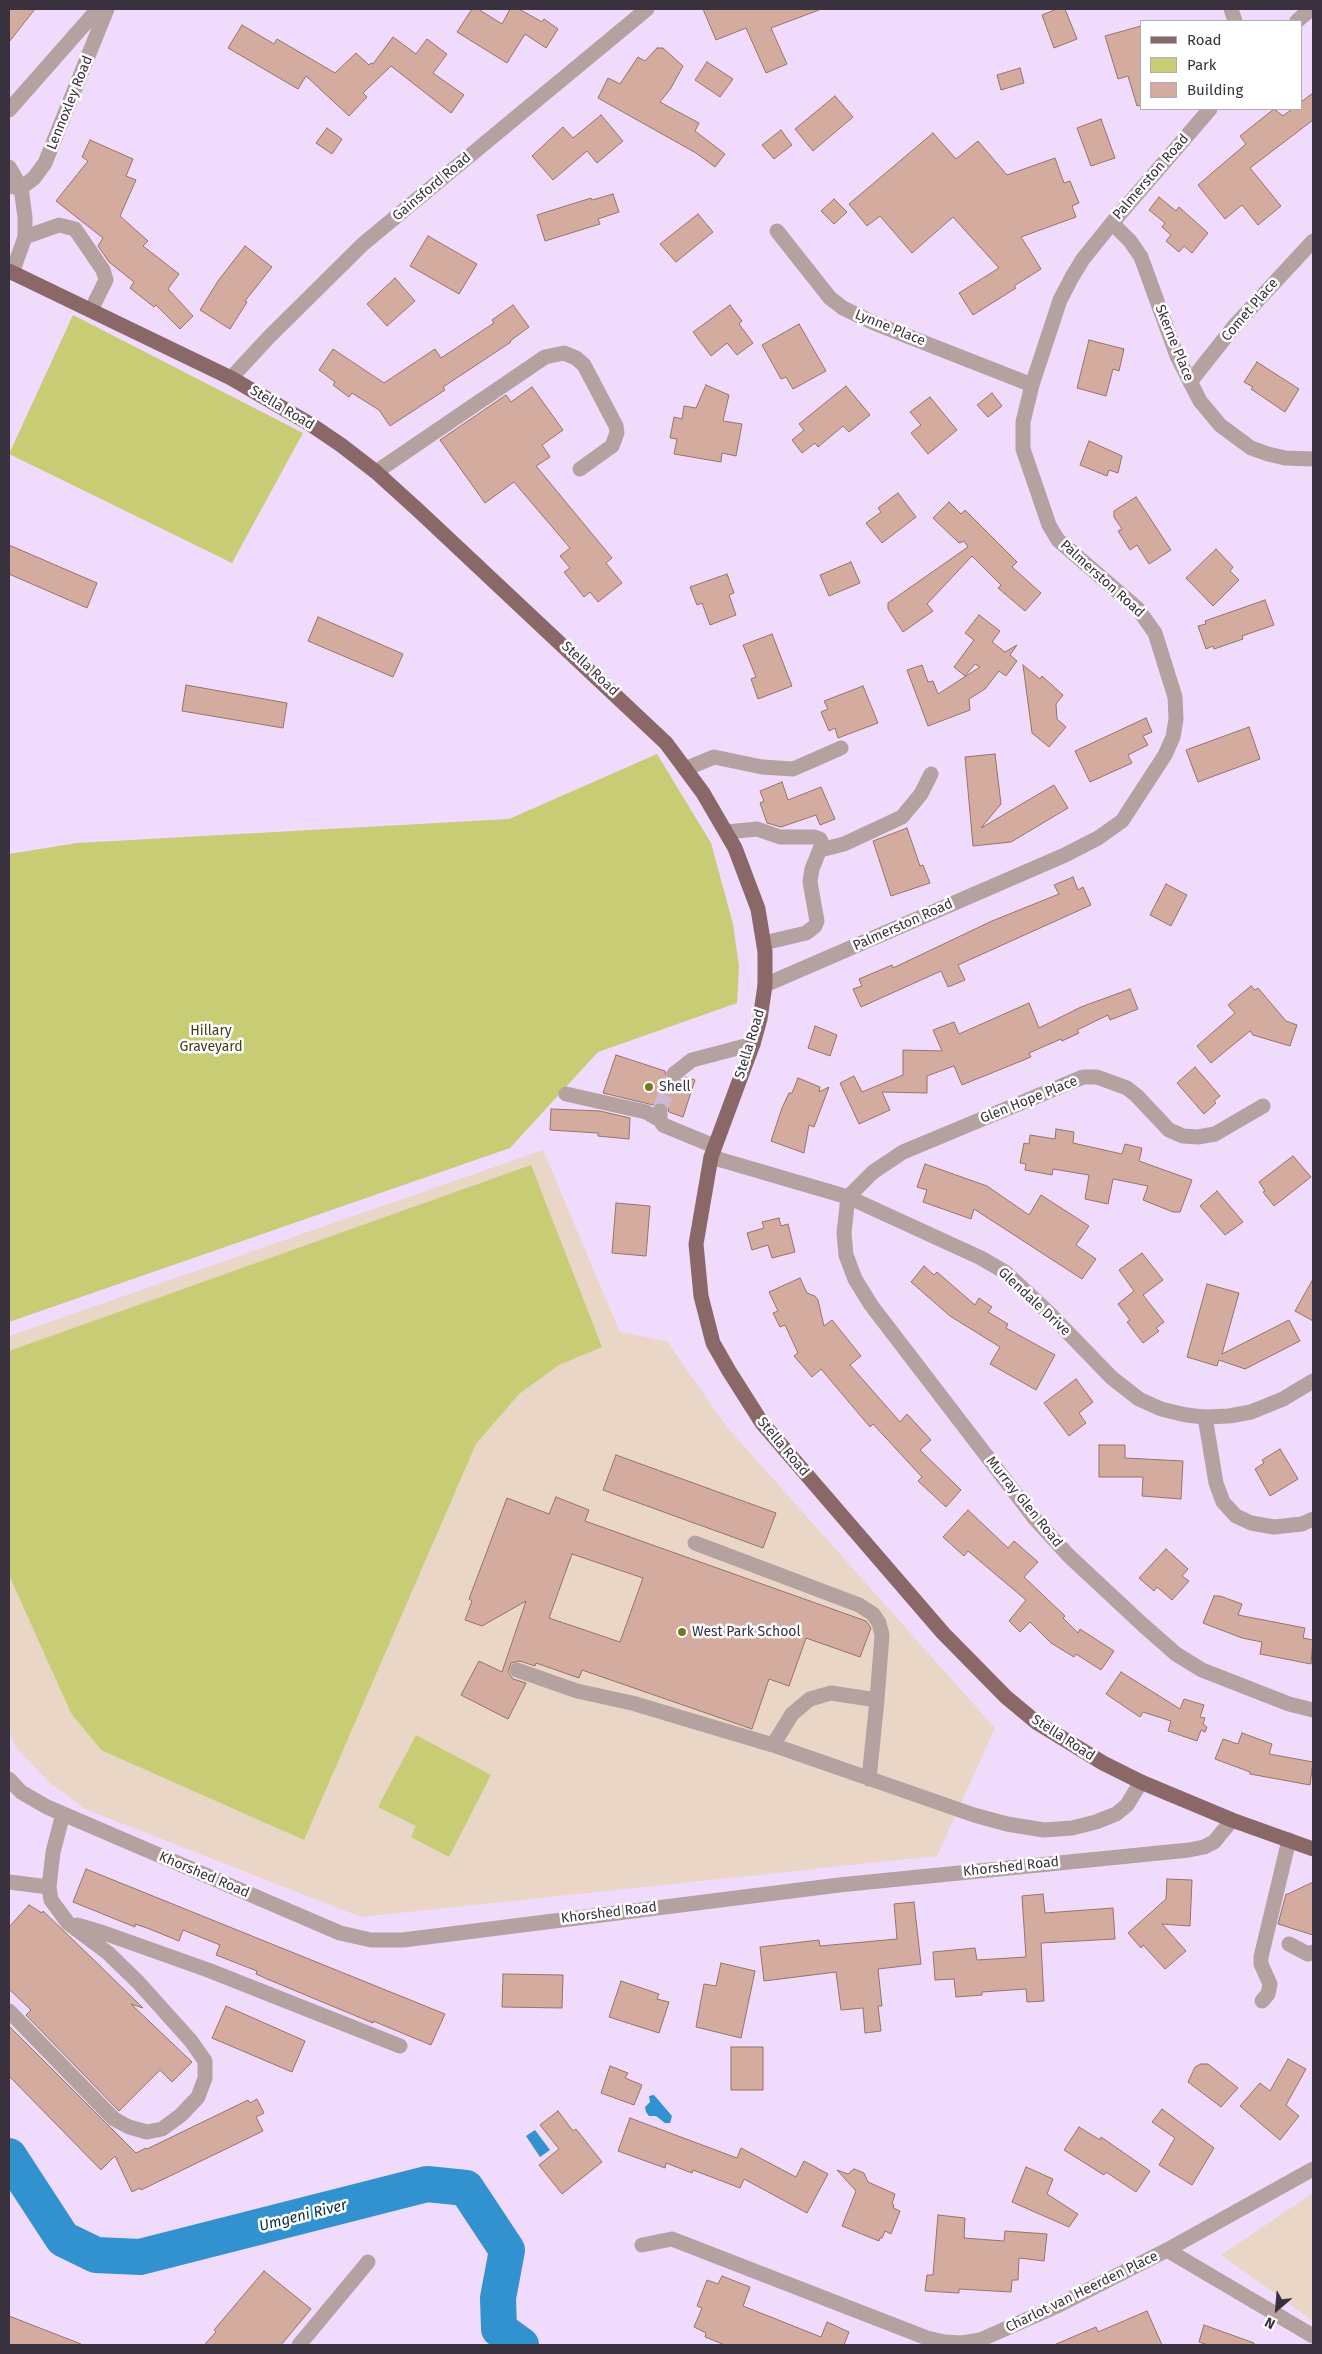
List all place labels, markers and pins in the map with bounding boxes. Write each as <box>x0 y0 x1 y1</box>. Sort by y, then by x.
place label: Shell <box>659 1079 691 1095</box>
marker: Shell <box>643 1081 655 1093</box>
place label: West Park School <box>692 1624 801 1640</box>
marker: West Park School <box>676 1626 688 1638</box>

